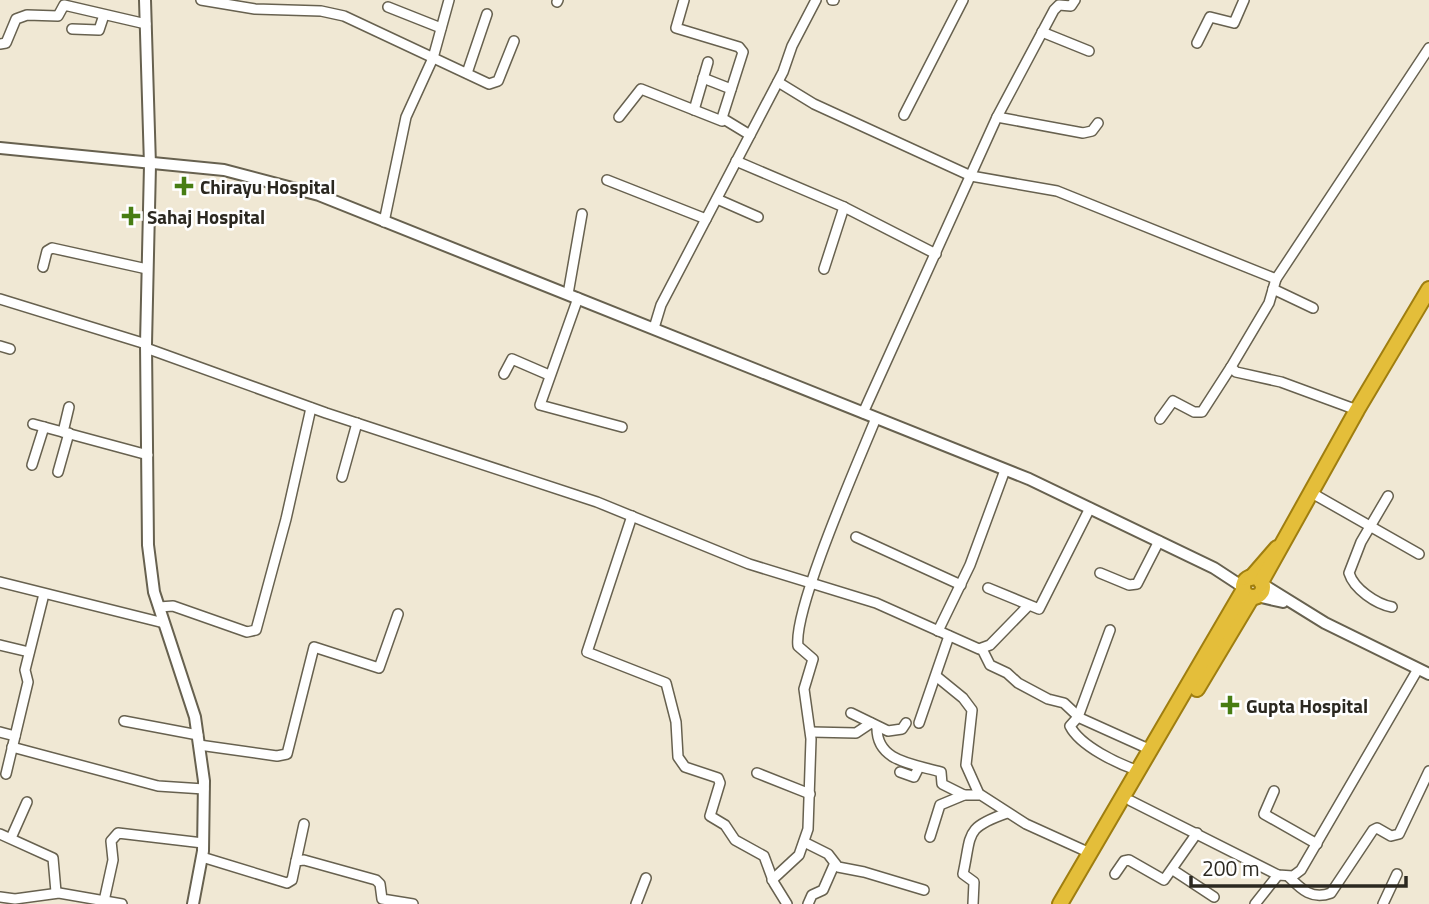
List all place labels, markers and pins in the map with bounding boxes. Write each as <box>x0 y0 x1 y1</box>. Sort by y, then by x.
place label: Chirayu Hospital <box>200 172 335 201</box>
marker: Chirayu Hospital <box>174 176 194 196</box>
place label: Sahaj Hospital <box>147 202 265 231</box>
marker: Sahaj Hospital <box>121 206 141 226</box>
place label: Gupta Hospital <box>1246 691 1368 720</box>
marker: Gupta Hospital <box>1220 695 1240 715</box>

